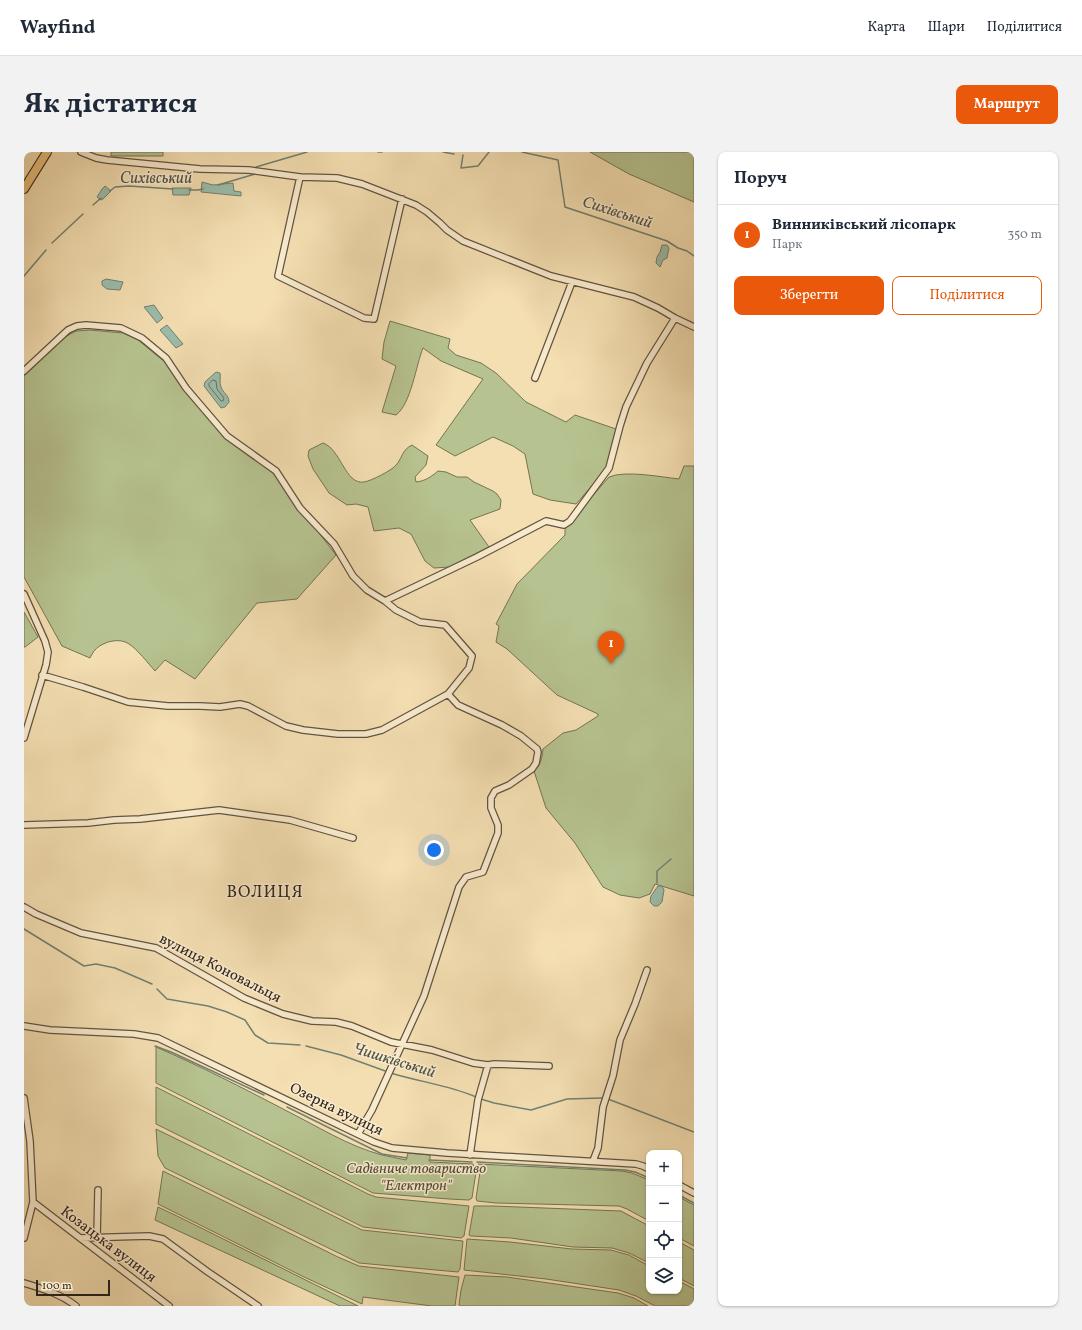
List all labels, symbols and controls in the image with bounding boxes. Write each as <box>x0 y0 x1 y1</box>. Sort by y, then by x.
text: Wayfind <box>20 15 95 41</box>
text: Карта <box>868 18 906 37</box>
text: Шари <box>928 18 965 37</box>
text: Поділитися <box>987 18 1062 37</box>
text: Як дістатися <box>24 85 197 124</box>
button: Маршрут <box>956 85 1058 124</box>
text: Поруч <box>734 167 787 190</box>
water label: Сихівський <box>120 168 192 190</box>
water label: Сихівський <box>579 191 655 235</box>
text: Винниківський лісопарк <box>772 215 956 236</box>
text: 1 <box>744 226 750 244</box>
text: 350 m <box>1007 226 1042 244</box>
text: Парк <box>772 236 802 254</box>
button: Зберегти <box>734 276 884 315</box>
button: Поділитися <box>892 276 1042 315</box>
pin: 1 <box>598 631 624 664</box>
your location <box>424 840 444 860</box>
district label: ВОЛИЦЯ <box>226 881 304 904</box>
street label: вулиця Коновальця <box>155 929 285 1009</box>
water label: Чишківський <box>350 1038 438 1084</box>
street label: Озерна вулиця <box>286 1078 387 1142</box>
map controls <box>646 1150 682 1294</box>
button: + <box>646 1150 682 1186</box>
park label: Садівниче товариство "Електрон" <box>346 1159 486 1197</box>
button: − <box>646 1186 682 1222</box>
street label: Козацька вулиця <box>55 1202 161 1288</box>
button: locate <box>646 1222 682 1258</box>
button: layers <box>646 1258 682 1294</box>
scale bar <box>36 1278 110 1297</box>
text: 100 m <box>42 1279 72 1294</box>

